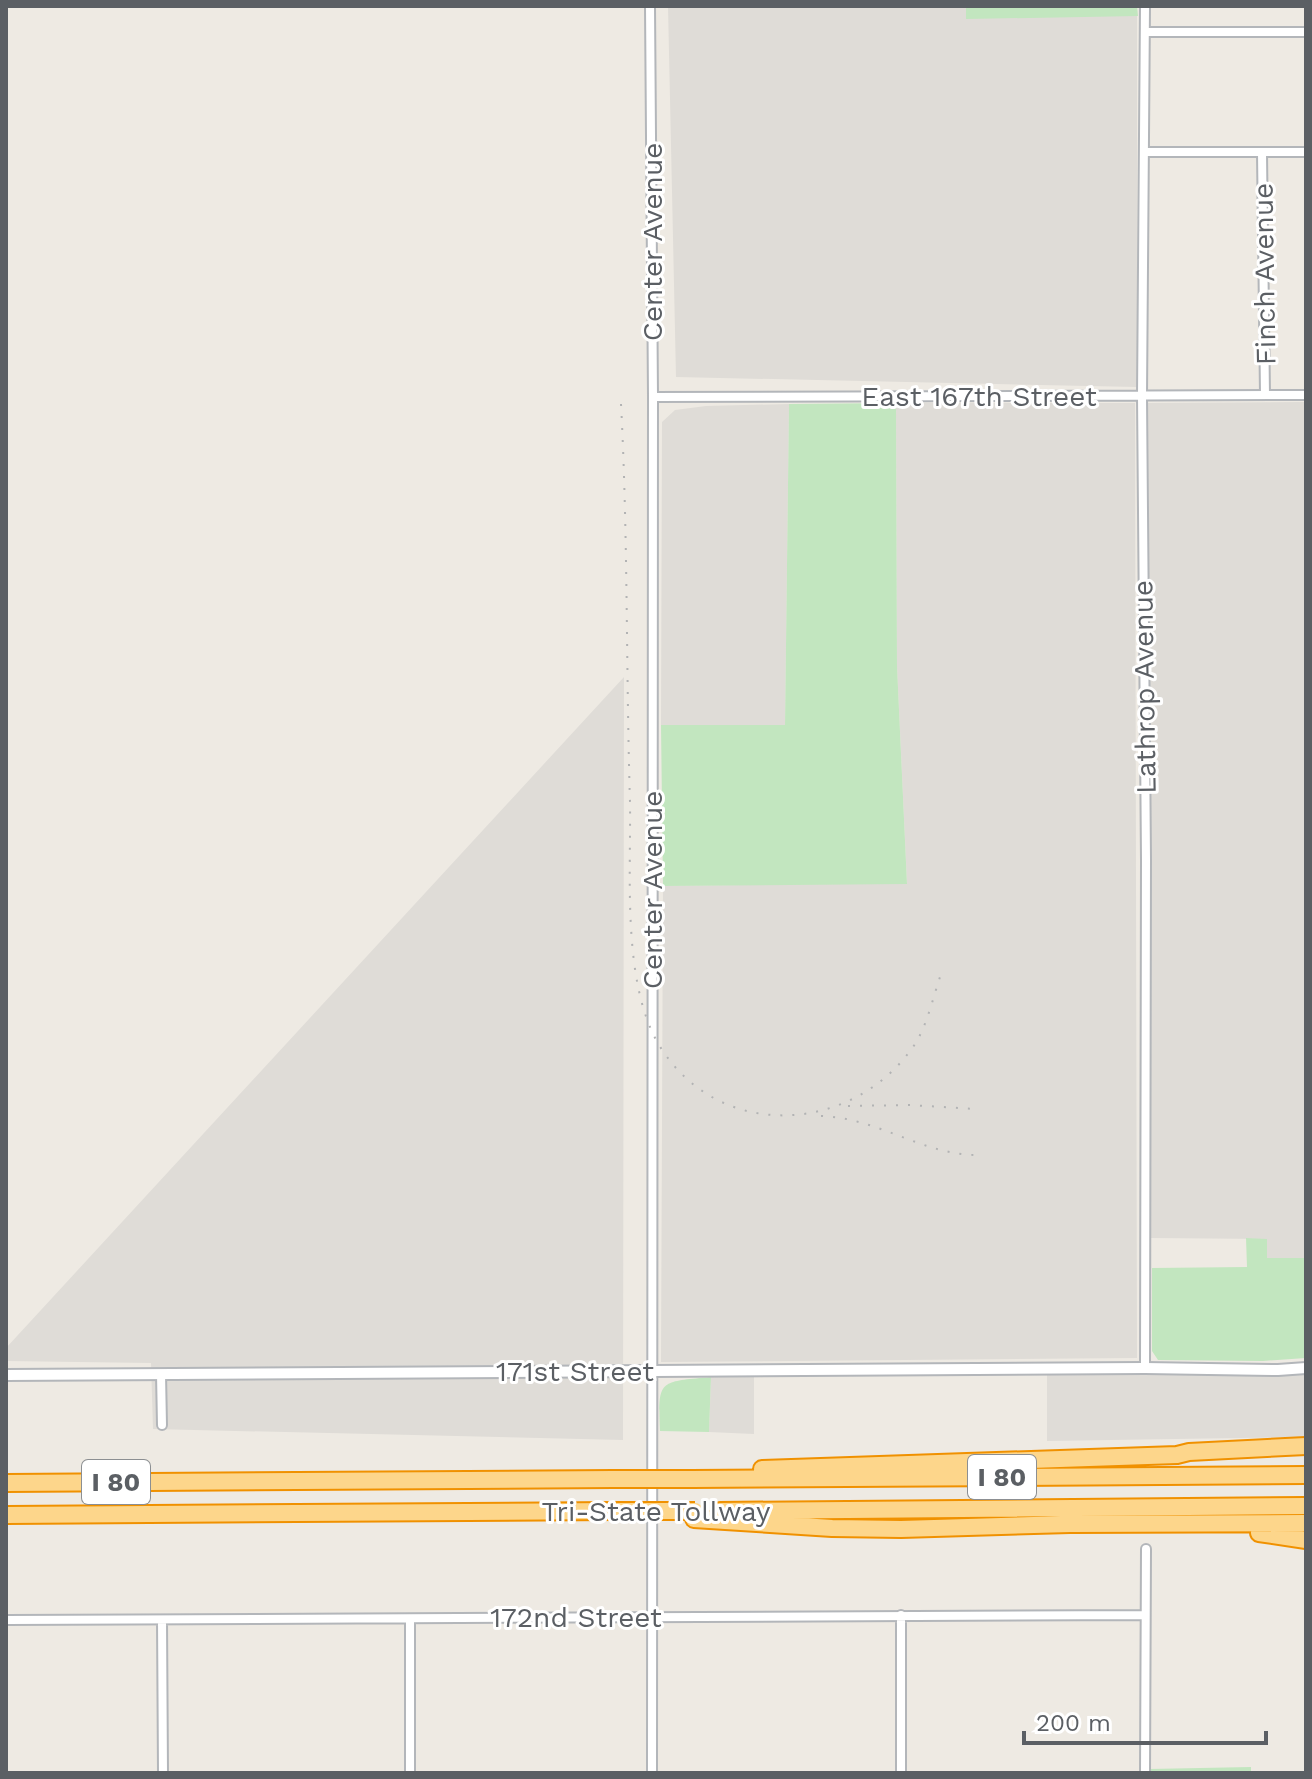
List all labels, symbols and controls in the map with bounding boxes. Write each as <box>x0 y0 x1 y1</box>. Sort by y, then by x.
street label: Center Avenue <box>636 143 669 341</box>
street label: Finch Avenue <box>1246 183 1283 365</box>
street label: East 167th Street <box>861 380 1097 413</box>
street label: Lathrop Avenue <box>1126 580 1163 794</box>
street label: Center Avenue <box>636 791 669 989</box>
street label: 171st Street <box>496 1355 654 1388</box>
road number: I 80 <box>968 1455 1036 1499</box>
road number: I 80 <box>82 1460 150 1504</box>
street label: Tri-State Tollway <box>542 1495 771 1528</box>
street label: 172nd Street <box>490 1601 662 1634</box>
scale bar <box>1024 1695 1266 1745</box>
text: 200 m <box>1036 1709 1111 1737</box>

